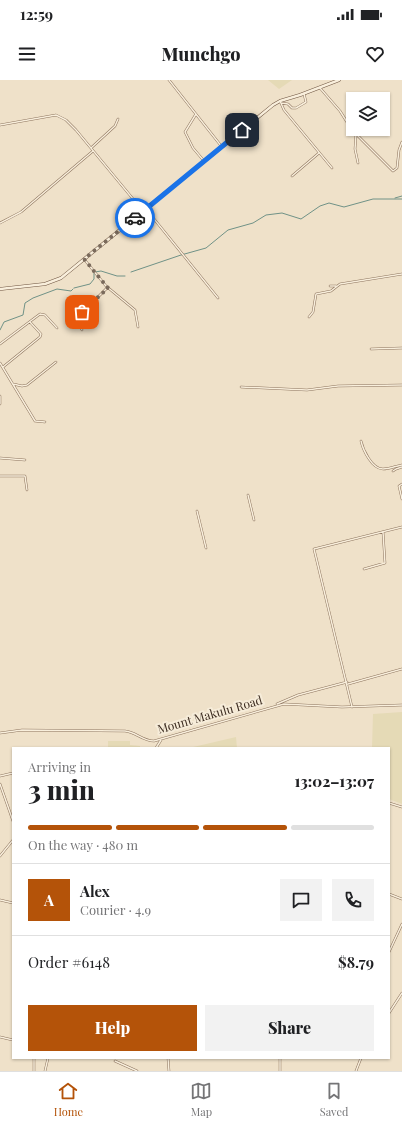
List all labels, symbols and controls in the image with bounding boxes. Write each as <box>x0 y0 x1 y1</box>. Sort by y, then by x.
text: 12:59 <box>20 4 53 24</box>
text: Munchgo <box>161 42 241 66</box>
icon: menu <box>16 43 38 65</box>
icon: heart <box>364 43 386 65</box>
map controls <box>346 92 390 136</box>
button: layers <box>346 92 390 136</box>
pin <box>225 113 259 147</box>
icon: home <box>231 119 253 141</box>
courier <box>115 198 155 238</box>
icon: car <box>124 207 146 229</box>
pin <box>65 295 99 329</box>
icon: bag <box>71 301 93 323</box>
street label: Mount Makulu Road <box>155 691 264 737</box>
text: Arriving in <box>28 758 91 775</box>
text: 13:02–13:07 <box>295 771 374 791</box>
text: 3 min <box>28 772 95 807</box>
text: On the way · 480 m <box>28 836 138 853</box>
button: chat <box>280 879 322 921</box>
button: phone <box>332 879 374 921</box>
text: Alex <box>80 881 110 901</box>
text: A <box>44 890 54 910</box>
text: Courier · 4.9 <box>80 901 151 918</box>
text: Order #6148 <box>28 952 110 972</box>
text: $8.79 <box>338 952 374 972</box>
button: Help <box>28 1005 197 1051</box>
button: Share <box>205 1005 374 1051</box>
tab: Home <box>54 1080 83 1119</box>
tab: Map <box>190 1080 212 1119</box>
tab: Saved <box>320 1080 348 1119</box>

